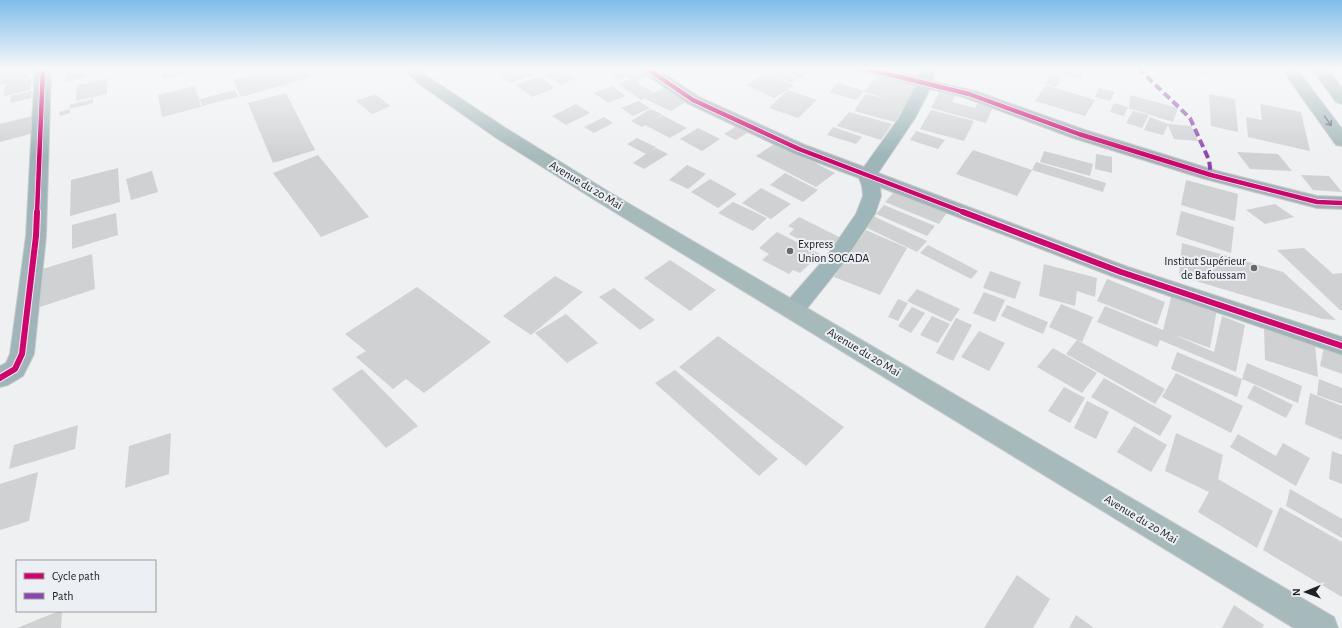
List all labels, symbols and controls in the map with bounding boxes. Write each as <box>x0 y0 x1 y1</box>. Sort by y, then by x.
one-way arrow <box>1324 115 1332 126</box>
street label: Avenue du 20 Mai <box>547 159 625 211</box>
place label: Express Union SOCADA <box>798 238 869 264</box>
marker: Express Union SOCADA <box>785 246 795 256</box>
place label: Institut Supérieur de Bafoussam <box>1164 255 1246 281</box>
marker: Institut Supérieur de Bafoussam <box>1249 263 1259 273</box>
street label: Avenue du 20 Mai <box>825 326 903 378</box>
street label: Avenue du 20 Mai <box>1102 493 1180 545</box>
legend <box>16 560 156 612</box>
text: Cycle path <box>52 570 100 583</box>
north arrow <box>1286 572 1326 612</box>
text: N <box>1291 588 1302 596</box>
text: Path <box>52 590 74 602</box>

